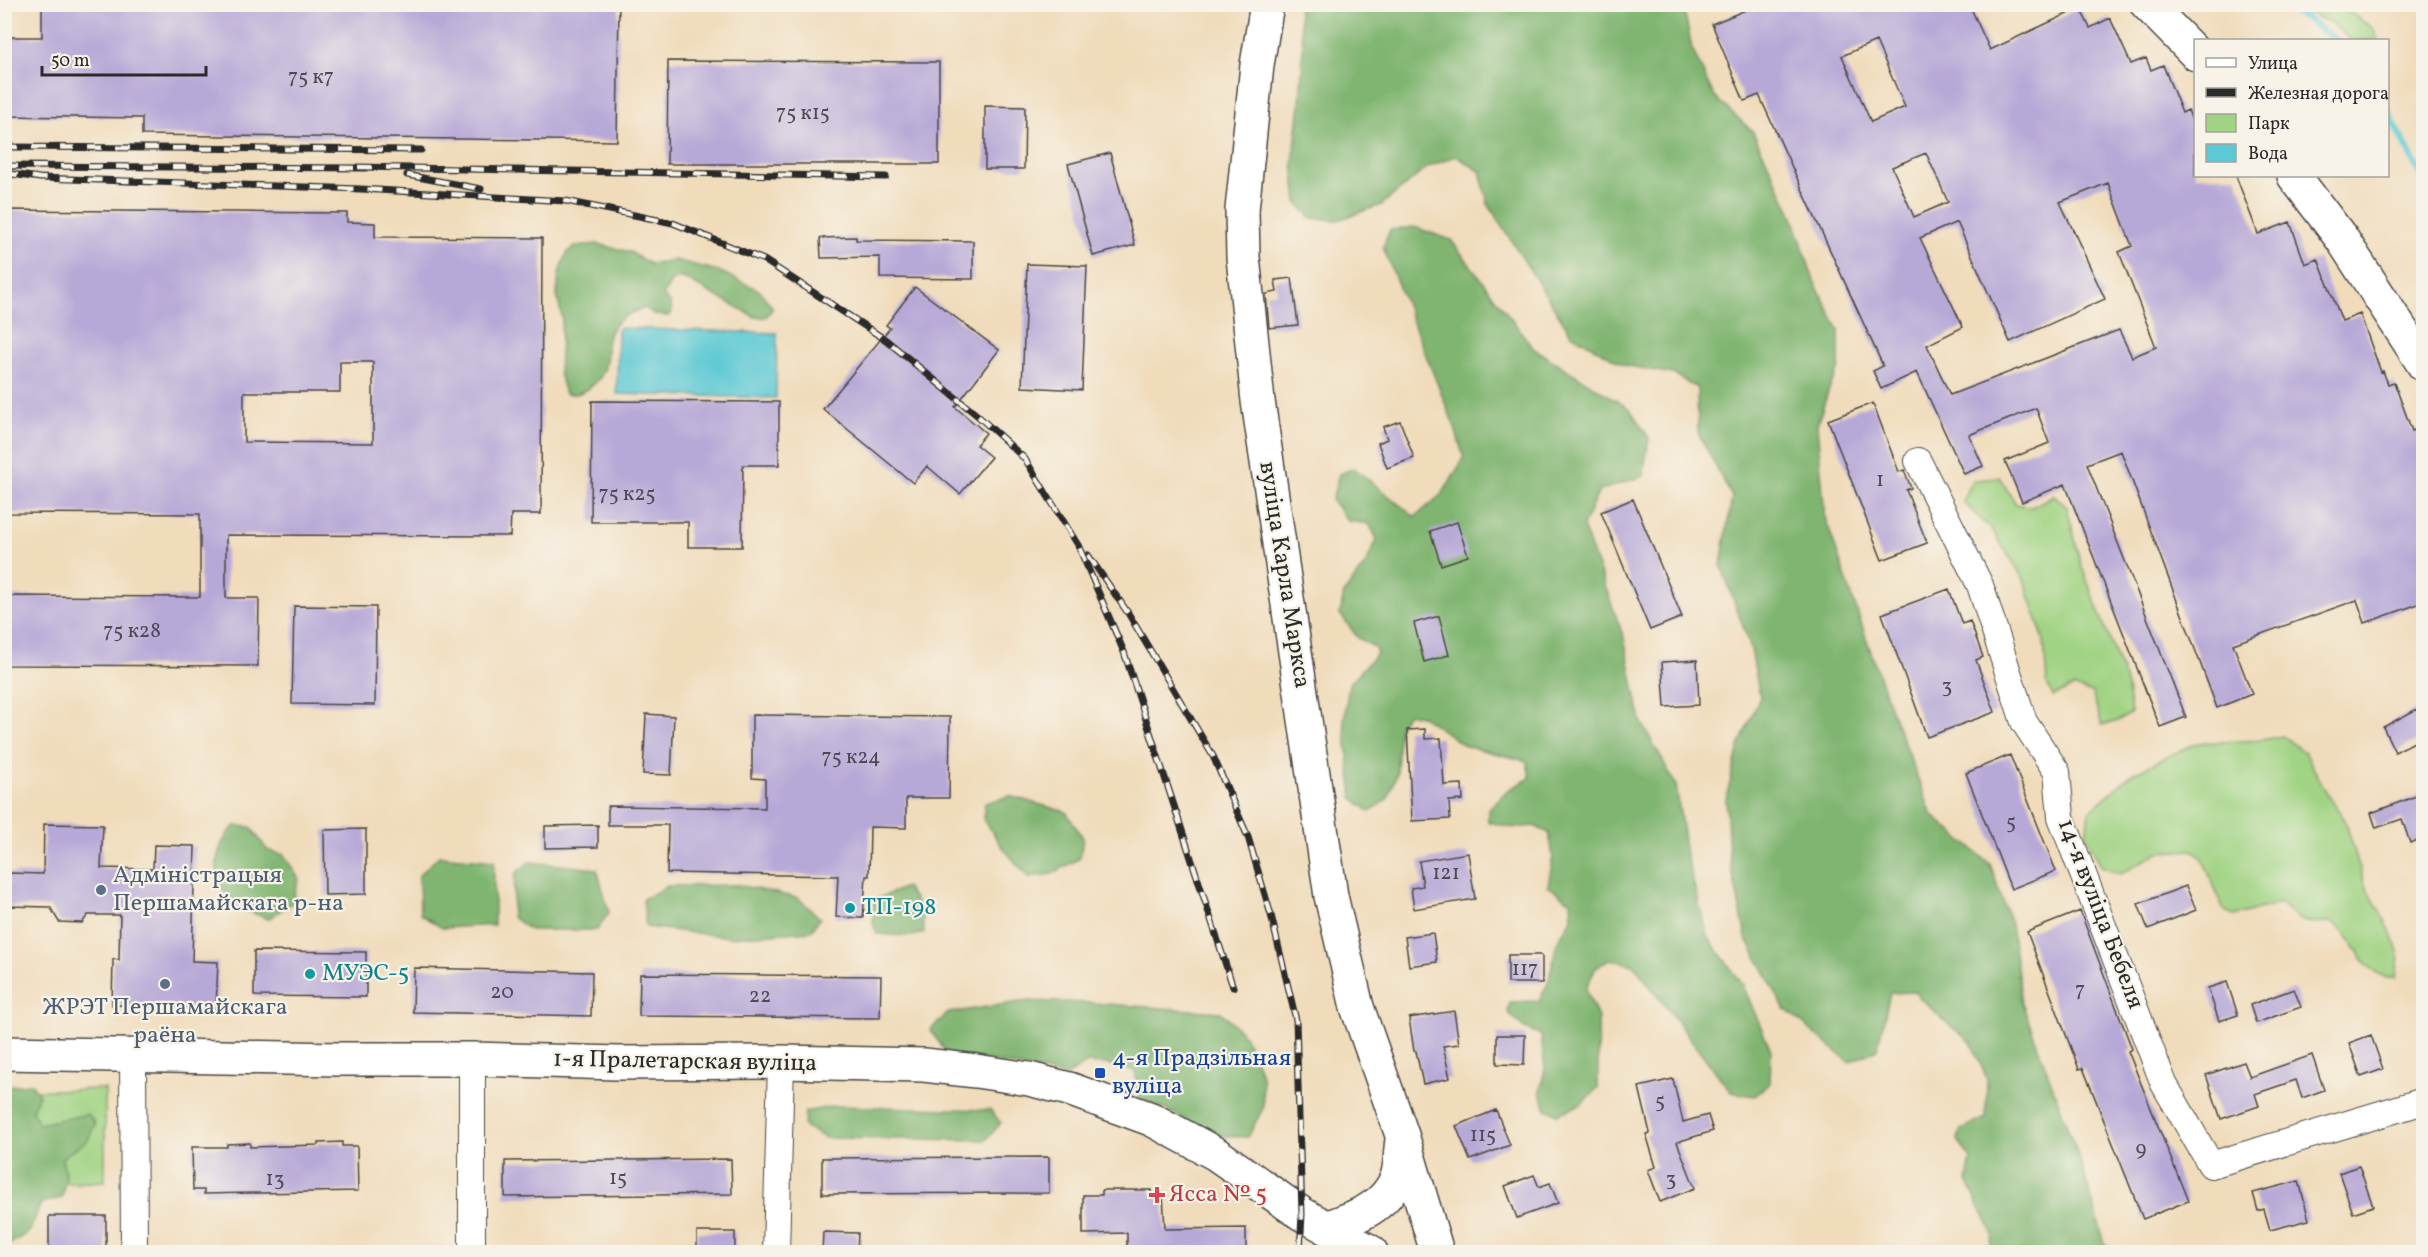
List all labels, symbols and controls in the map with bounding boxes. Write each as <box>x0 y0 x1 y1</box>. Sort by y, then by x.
scale bar <box>42 39 206 77</box>
legend <box>2194 39 2389 177</box>
text: 50 m <box>51 49 90 74</box>
text: Улица <box>2248 52 2298 77</box>
house number: 75 к7 <box>288 63 334 92</box>
text: Железная дорога <box>2248 82 2389 107</box>
house number: 75 к15 <box>776 99 830 128</box>
text: Парк <box>2248 112 2290 137</box>
text: Вода <box>2248 142 2288 167</box>
street label: вуліца Карла Маркса <box>1249 459 1319 691</box>
house number: 1 <box>1876 466 1884 495</box>
house number: 75 к25 <box>598 480 656 509</box>
house number: 75 к28 <box>103 617 161 646</box>
house number: 3 <box>1942 672 1952 701</box>
house number: 75 к24 <box>822 743 880 772</box>
house number: 5 <box>2006 808 2016 837</box>
street label: 14-я вуліца Бебеля <box>2048 814 2152 1014</box>
place label: Адміністрацыя Першамайскага р-на <box>113 859 344 921</box>
house number: 121 <box>1432 859 1460 888</box>
marker: Адміністрацыя Першамайскага р-на <box>94 883 108 897</box>
place label: ТП-198 <box>862 891 937 925</box>
marker: ТП-198 <box>843 901 857 915</box>
house number: 117 <box>1512 955 1538 984</box>
place label: МУЭС-5 <box>322 957 409 991</box>
marker: МУЭС-5 <box>303 967 317 981</box>
house number: 7 <box>2075 976 2085 1005</box>
marker: ЖРЭТ Першамайскага раёна <box>158 977 172 991</box>
house number: 20 <box>490 978 514 1007</box>
house number: 22 <box>749 982 771 1011</box>
place label: ЖРЭТ Першамайскага раёна <box>42 991 288 1053</box>
place label: 4-я Прадзільная вуліца <box>1112 1042 1291 1104</box>
street label: 1-я Пралетарская вуліца <box>553 1043 817 1081</box>
marker: 4-я Прадзільная вуліца <box>1093 1066 1107 1080</box>
house number: 5 <box>1655 1087 1665 1116</box>
house number: 115 <box>1470 1121 1496 1150</box>
house number: 9 <box>2136 1135 2147 1164</box>
house number: 15 <box>609 1164 627 1193</box>
house number: 13 <box>266 1165 284 1194</box>
house number: 3 <box>1666 1165 1676 1194</box>
place label: Ясса № 5 <box>1169 1178 1267 1212</box>
marker: Ясса № 5 <box>1150 1188 1164 1202</box>

